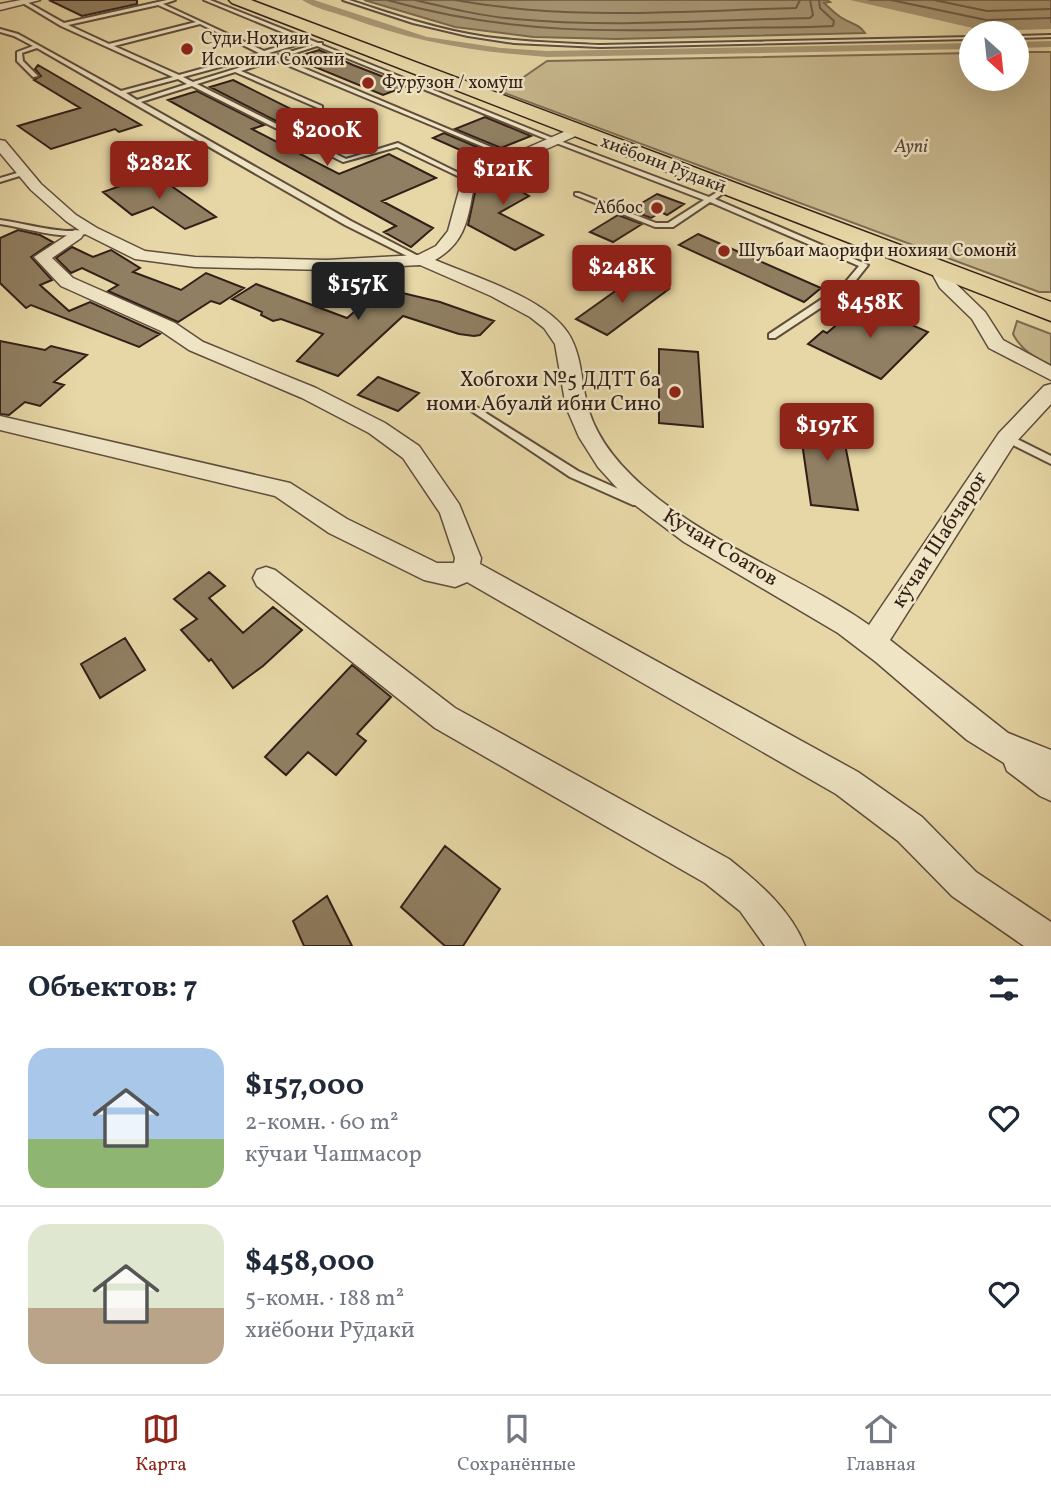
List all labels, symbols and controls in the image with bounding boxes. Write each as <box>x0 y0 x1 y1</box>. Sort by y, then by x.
north arrow <box>959 21 1029 91</box>
map controls <box>959 21 1029 91</box>
place label: Суди Ноҳияи Исмоили Сомонӣ <box>201 27 345 73</box>
marker: Суди Ноҳияи Исмоили Сомонӣ <box>179 41 195 57</box>
place label: Фурӯзон / хомӯш <box>382 71 523 96</box>
marker: Фурӯзон / хомӯш <box>360 75 376 91</box>
pin: $200K <box>278 108 376 168</box>
text: $200K <box>292 115 362 147</box>
street label: хиёбони Рӯдакӣ <box>597 130 730 200</box>
park label: Ayni <box>893 135 928 160</box>
pin: $282K <box>110 142 208 201</box>
text: $282K <box>126 148 192 180</box>
pin: $121K <box>454 148 552 207</box>
text: $121K <box>473 154 533 186</box>
place label: Аббос <box>594 196 643 221</box>
marker: Аббос <box>649 200 665 216</box>
place label: Шуъбаи маорифи нохияи Сомонй <box>738 239 1017 264</box>
marker: Шуъбаи маорифи нохияи Сомонй <box>716 243 732 259</box>
pin: $248K <box>573 246 671 305</box>
text: $248K <box>588 252 656 284</box>
pin: $157K <box>309 262 407 322</box>
text: $157K <box>328 269 388 301</box>
pin: $458K <box>821 280 919 340</box>
text: $458K <box>837 287 903 319</box>
place label: Хобгохи №5 ДДТТ ба номи Абуалй ибни Сино <box>426 366 661 419</box>
marker: Хобгохи №5 ДДТТ ба номи Абуалй ибни Сино <box>667 384 683 400</box>
pin: $197K <box>778 404 876 463</box>
text: $197K <box>796 410 858 442</box>
street label: кӯчаи Шабчароғ <box>885 466 995 614</box>
street label: Кучаи Соатов <box>657 502 783 594</box>
text: Объектов: 7 <box>28 967 198 1009</box>
icon: filters <box>985 969 1023 1007</box>
text: $157,000 <box>245 1065 364 1107</box>
icon: home <box>84 1076 168 1160</box>
icon: heart <box>985 1099 1023 1137</box>
text: 2-комн. · 60 m² <box>245 1107 399 1139</box>
text: кӯчаи Чашмасор <box>245 1139 422 1171</box>
text: $458,000 <box>245 1241 374 1283</box>
icon: home <box>84 1252 168 1336</box>
icon: heart <box>985 1275 1023 1313</box>
text: 5-комн. · 188 m² <box>245 1283 404 1315</box>
text: хиёбони Рӯдакӣ <box>245 1315 415 1347</box>
tab: Карта <box>135 1410 187 1478</box>
tab: Сохранённые <box>457 1410 576 1478</box>
tab: Главная <box>846 1410 916 1478</box>

